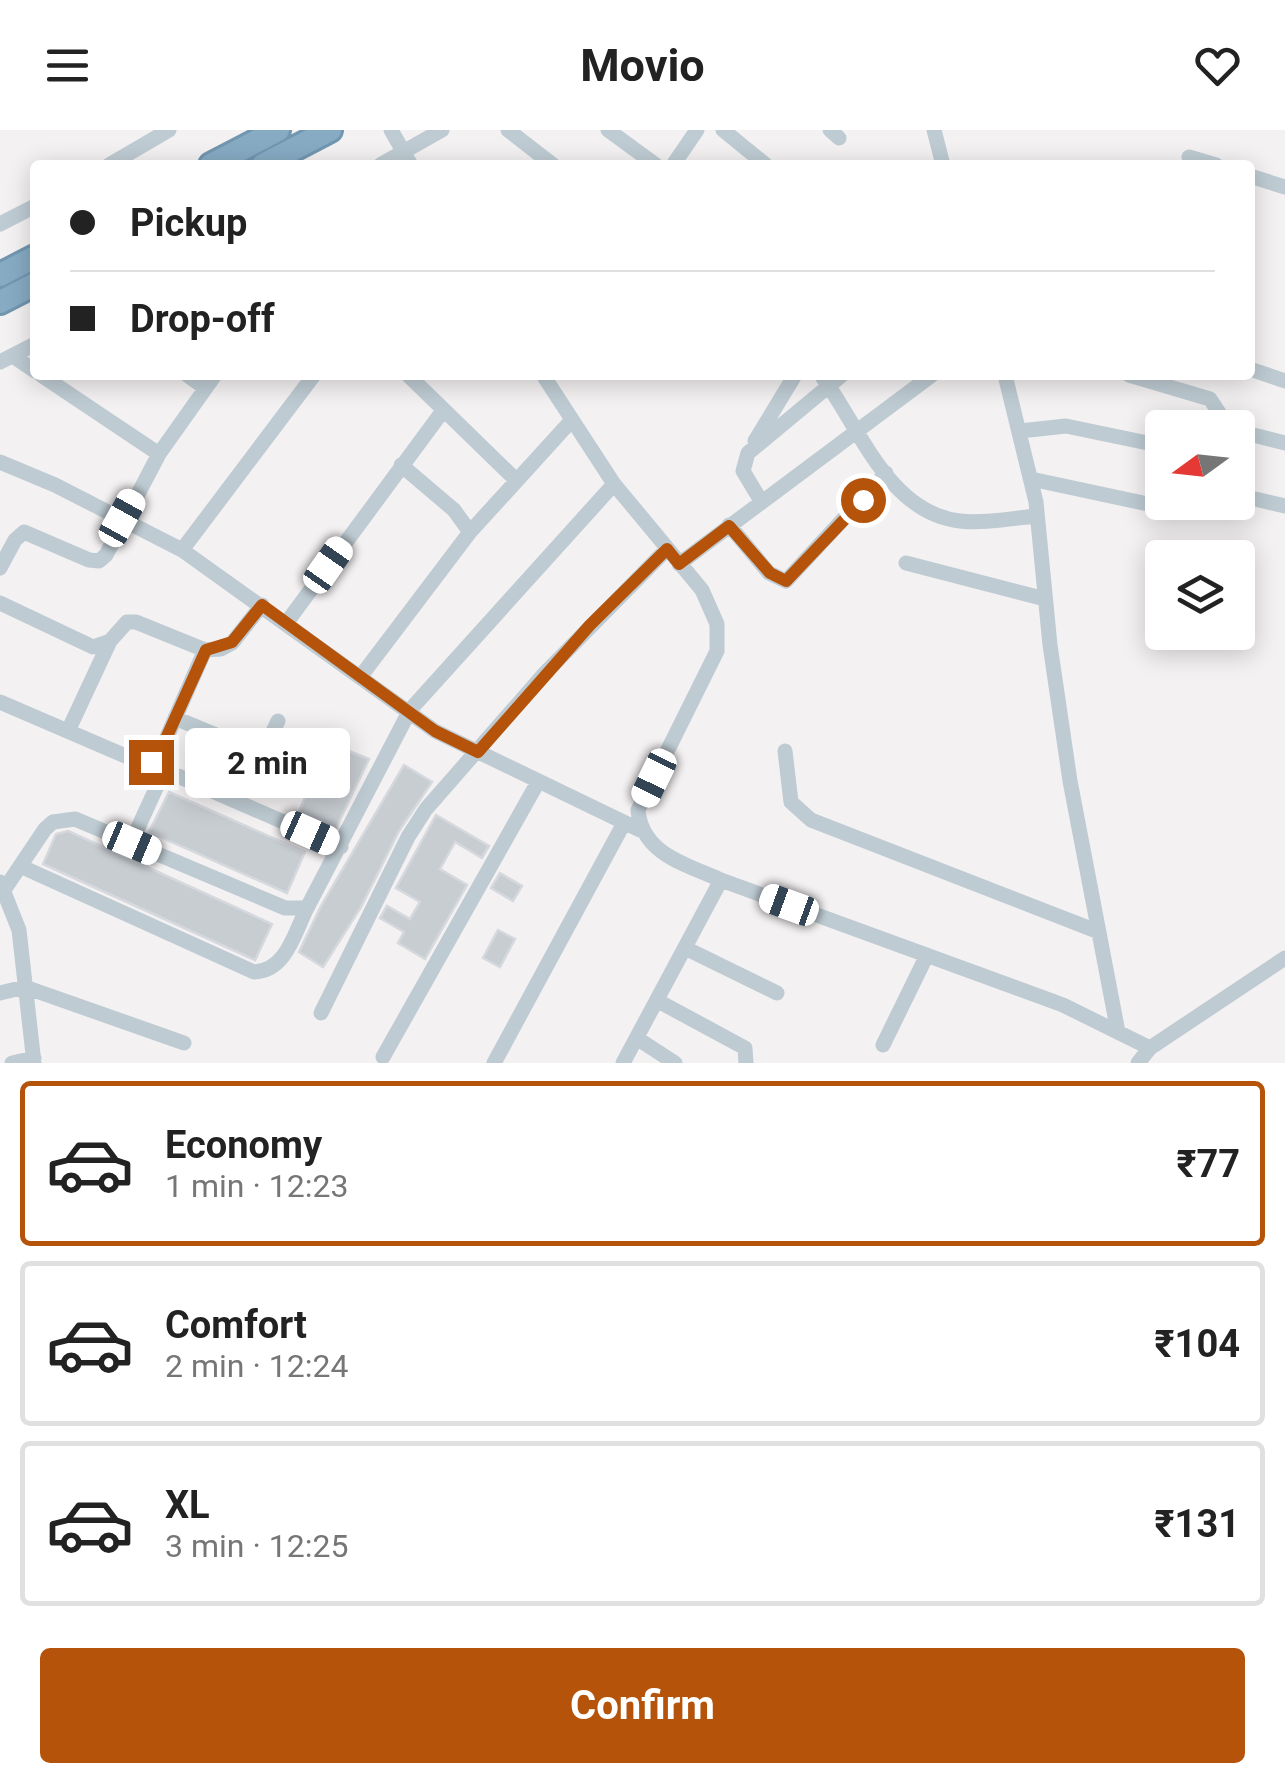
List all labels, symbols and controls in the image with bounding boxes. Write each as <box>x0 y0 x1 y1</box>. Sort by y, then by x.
icon: menu <box>40 38 95 93</box>
icon: heart <box>1190 38 1245 93</box>
text: Movio <box>580 39 705 92</box>
text: Pickup <box>130 201 247 245</box>
text: Drop-off <box>130 297 275 341</box>
north arrow <box>1145 410 1255 520</box>
map controls <box>1145 410 1255 650</box>
route start <box>841 478 886 523</box>
car <box>94 484 150 552</box>
car <box>299 532 357 598</box>
button: layers <box>1145 540 1255 650</box>
callout: 2 min <box>186 727 351 797</box>
route end <box>129 740 174 785</box>
text: 2 min <box>227 744 308 782</box>
car <box>627 744 681 812</box>
car <box>276 807 344 859</box>
car <box>99 817 165 869</box>
car <box>756 881 822 929</box>
icon: car <box>45 1119 135 1209</box>
text: Economy <box>165 1123 322 1167</box>
text: ₹77 <box>1176 1142 1240 1186</box>
text: 1 min · 12:23 <box>165 1167 348 1205</box>
icon: car <box>45 1299 135 1389</box>
text: Comfort <box>165 1303 307 1347</box>
text: ₹104 <box>1155 1322 1240 1366</box>
text: 2 min · 12:24 <box>165 1347 348 1385</box>
icon: car <box>45 1479 135 1569</box>
text: XL <box>165 1483 210 1527</box>
text: ₹131 <box>1155 1502 1240 1546</box>
text: 3 min · 12:25 <box>165 1527 348 1565</box>
button: Confirm <box>40 1648 1245 1763</box>

